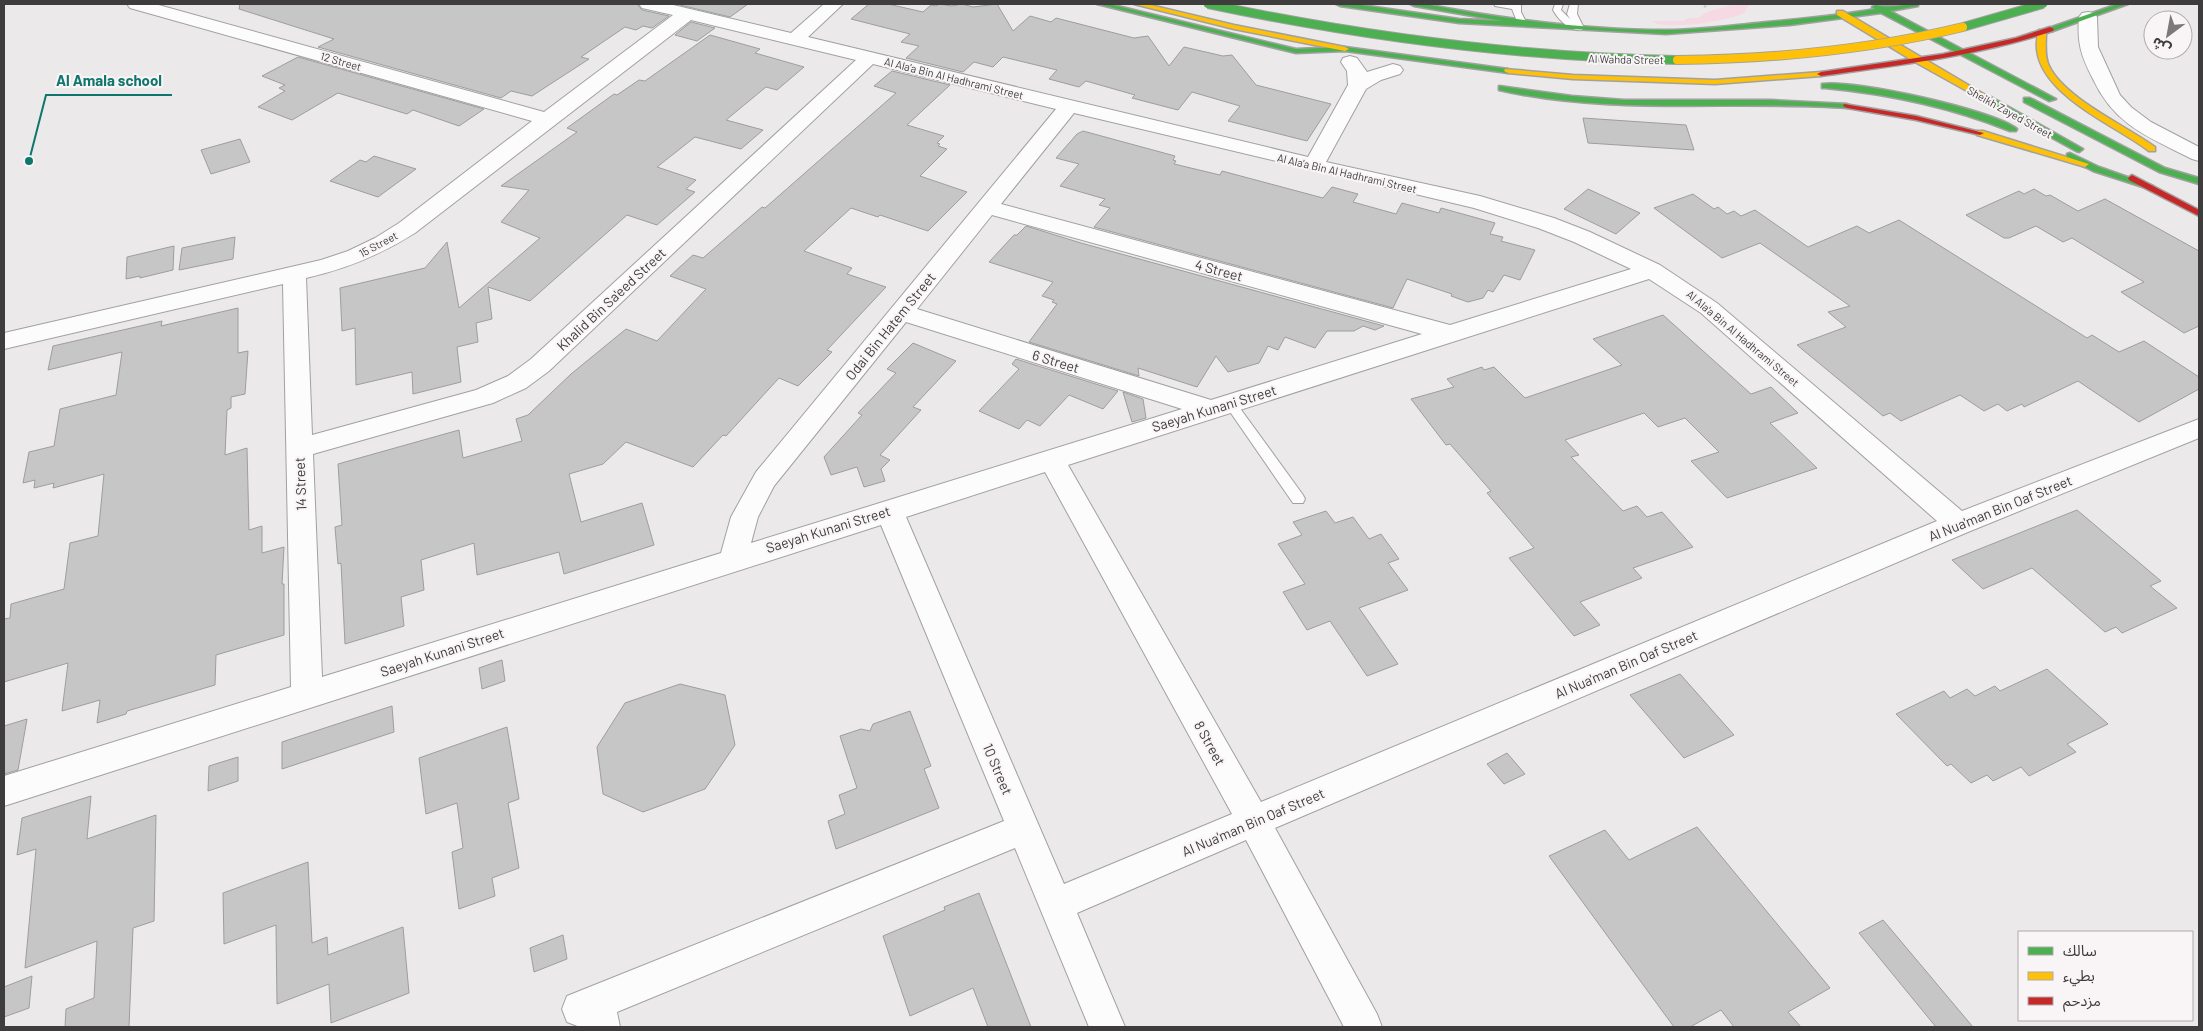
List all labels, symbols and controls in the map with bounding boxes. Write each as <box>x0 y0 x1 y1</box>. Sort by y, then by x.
north arrow <box>2143 10 2193 60</box>
text: ش <box>2148 34 2173 59</box>
street label: 12 Street <box>319 49 363 73</box>
street label: Al Wahda Street <box>1588 52 1664 66</box>
street label: Al Ala'a Bin Al Hadhrami Street <box>883 54 1025 102</box>
callout: Al Amala school <box>46 65 172 95</box>
text: Al Amala school <box>56 71 162 89</box>
street label: Sheikh Zayed Street <box>1965 83 2055 141</box>
street label: Al Ala'a Bin Al Hadhrami Street <box>1276 151 1418 195</box>
street label: 15 Street <box>357 228 399 260</box>
street label: Khalid Bin Sa'eed Street <box>553 244 669 354</box>
street label: 4 Street <box>1193 255 1245 285</box>
street label: Odai Bin Hatem Street <box>841 269 939 383</box>
street label: Al Ala'a Bin Al Hadhrami Street <box>1684 287 1802 389</box>
street label: 6 Street <box>1030 346 1082 376</box>
street label: Saeyah Kunani Street <box>1150 381 1278 435</box>
street label: 14 Street <box>291 457 309 511</box>
street label: Al Nua'man Bin Oaf Street <box>1926 471 2074 545</box>
street label: Saeyah Kunani Street <box>764 502 892 556</box>
street label: Saeyah Kunani Street <box>378 624 506 680</box>
street label: Al Nua'man Bin Oaf Street <box>1552 626 1700 702</box>
street label: 8 Street <box>1191 718 1229 768</box>
street label: 10 Street <box>980 741 1016 797</box>
street label: Al Nua'man Bin Oaf Street <box>1179 784 1327 860</box>
legend <box>2018 931 2193 1021</box>
text: سالك <box>2063 941 2097 959</box>
text: بطيء <box>2063 966 2095 987</box>
text: مزدحم <box>2063 991 2101 1012</box>

